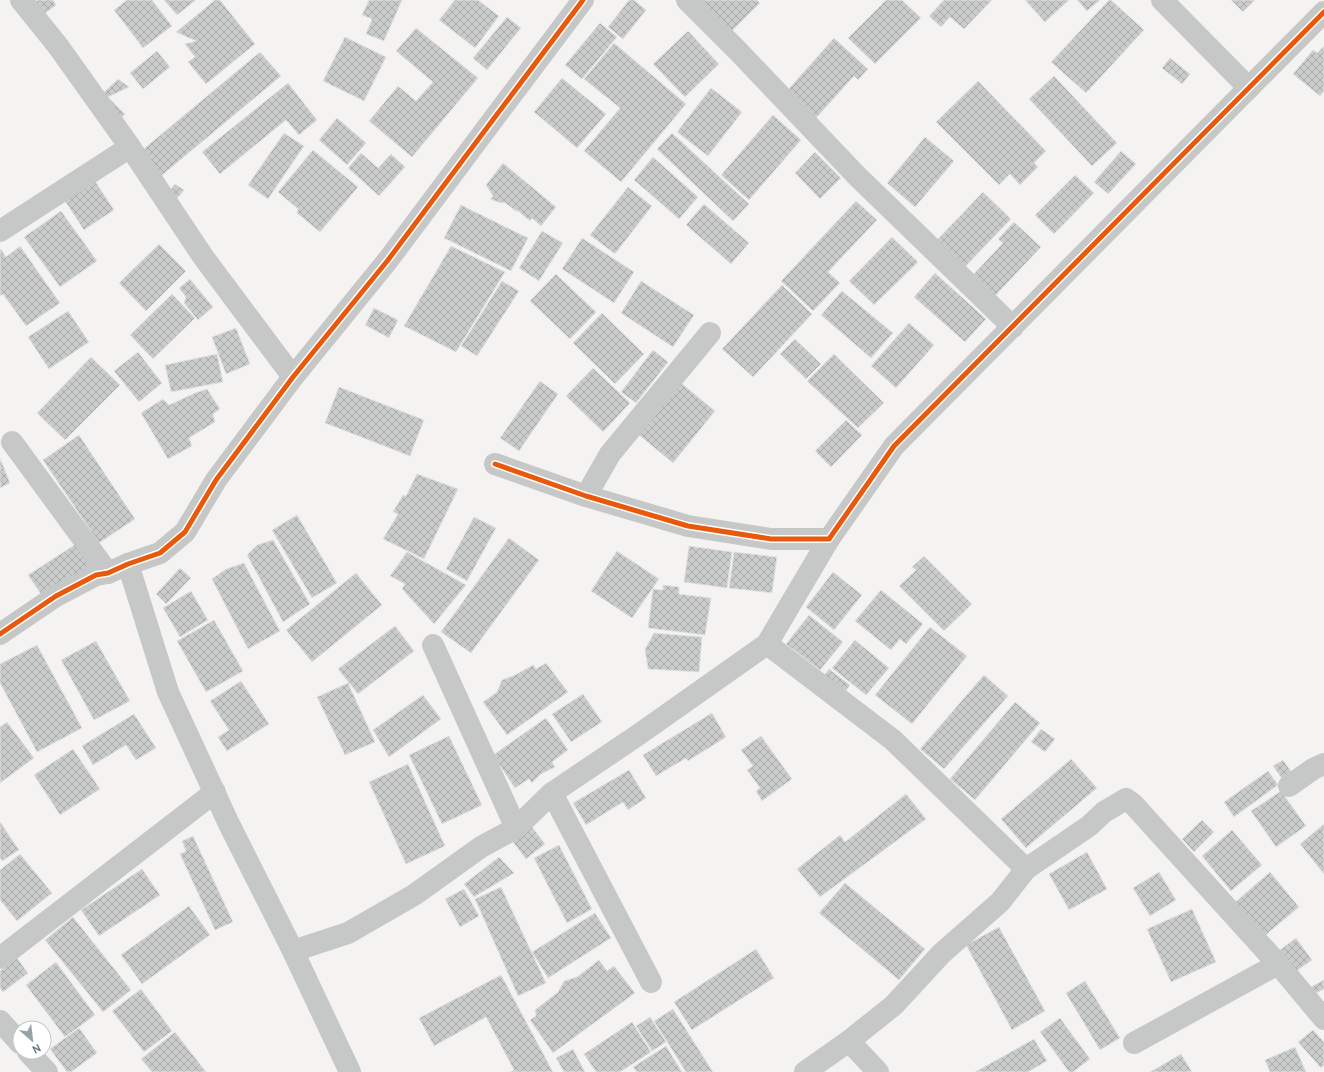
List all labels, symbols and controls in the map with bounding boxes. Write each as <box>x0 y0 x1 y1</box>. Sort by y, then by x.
north arrow <box>12 1020 52 1060</box>
text: N <box>29 1040 43 1056</box>

